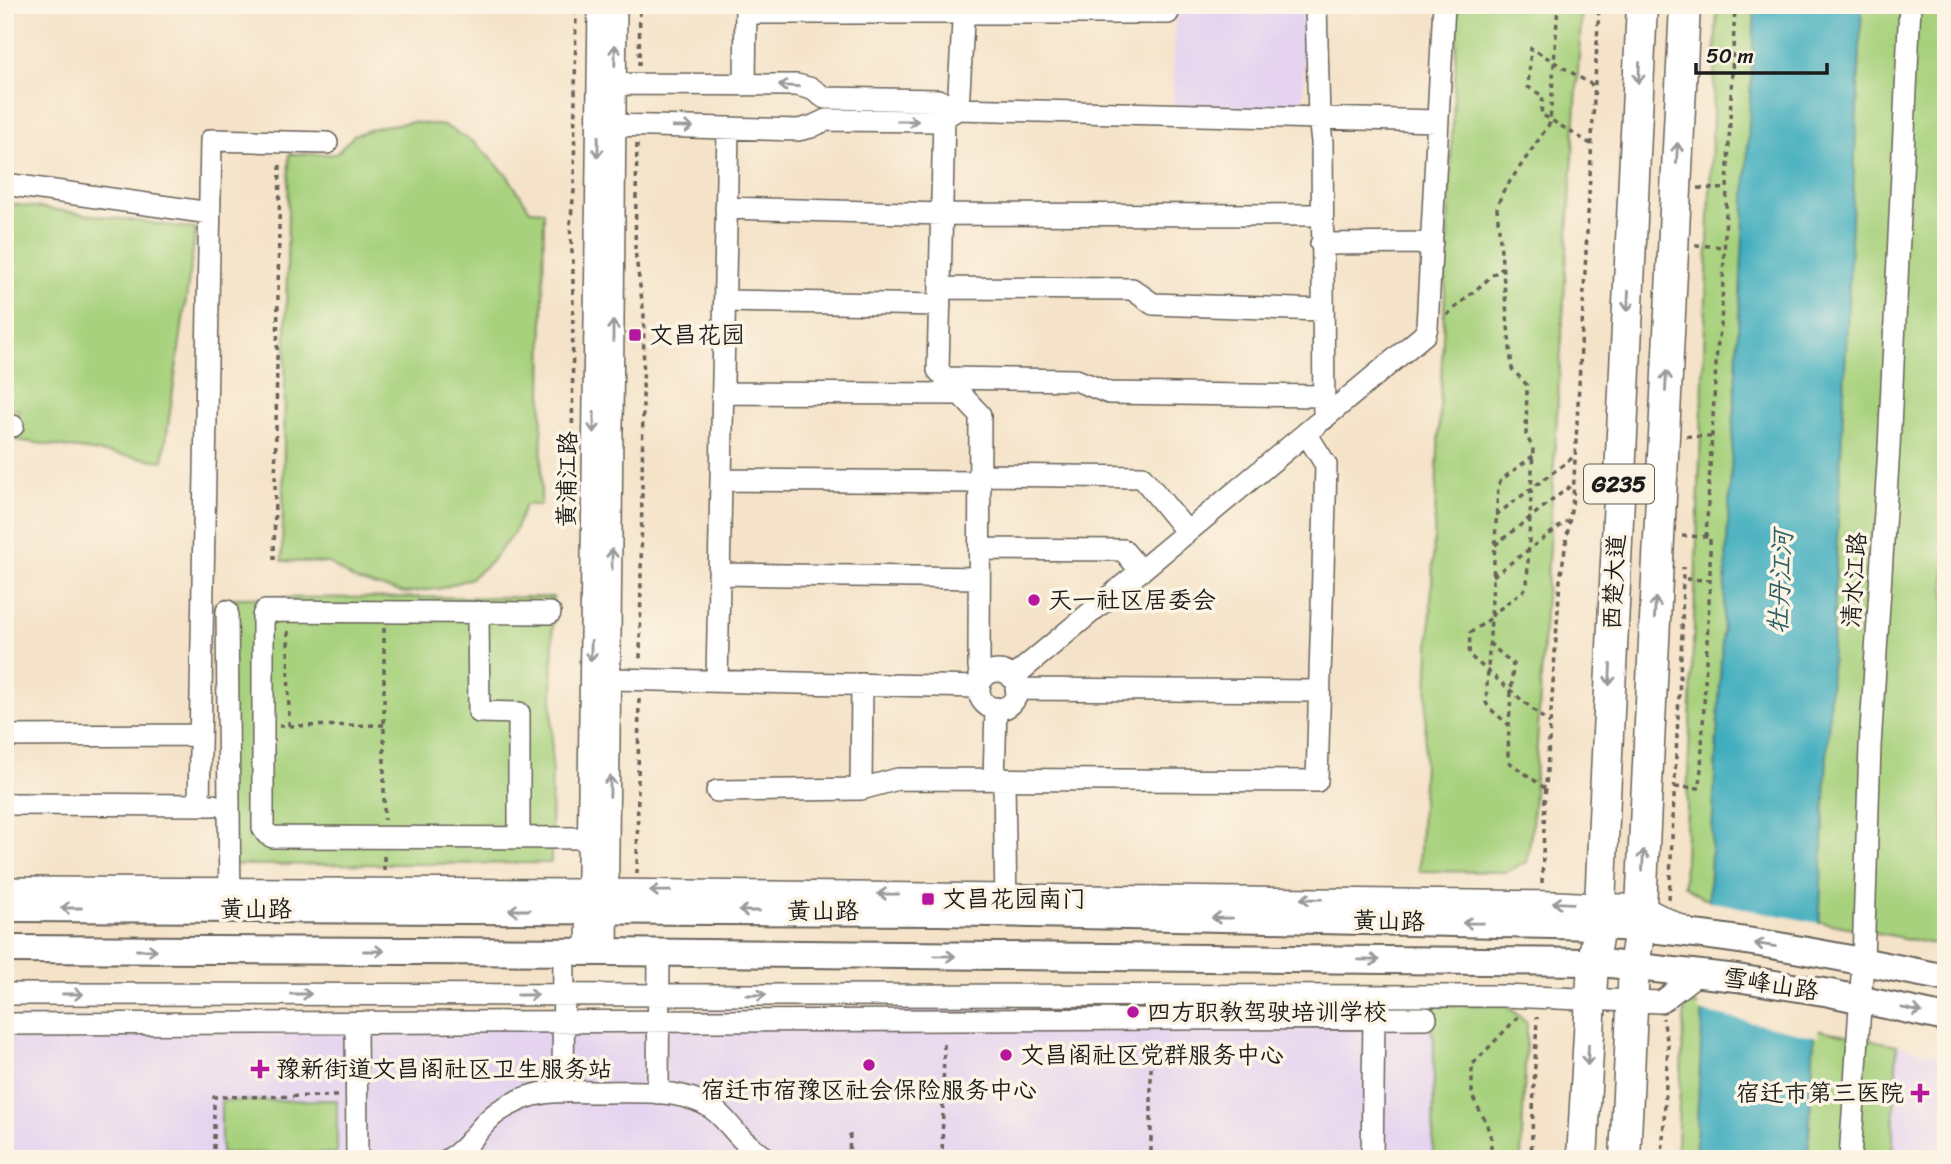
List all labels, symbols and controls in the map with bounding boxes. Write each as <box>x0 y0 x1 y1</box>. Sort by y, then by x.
scale bar <box>1696 32 1827 76</box>
text: 50 m <box>1706 37 1754 75</box>
one-way arrow <box>609 43 622 66</box>
one-way arrow <box>1632 62 1645 84</box>
one-way arrow <box>778 79 801 92</box>
one-way arrow <box>897 114 920 128</box>
one-way arrow <box>671 120 694 134</box>
one-way arrow <box>591 135 604 158</box>
one-way arrow <box>1671 142 1684 165</box>
one-way arrow <box>1621 289 1634 312</box>
place label: 文昌花园 <box>649 314 745 356</box>
one-way arrow <box>606 320 620 343</box>
marker: 文昌花园 <box>627 327 643 343</box>
one-way arrow <box>1660 369 1673 392</box>
one-way arrow <box>587 412 601 435</box>
street label: 黄浦江路 <box>545 431 589 527</box>
road number: G235 <box>1584 464 1654 504</box>
water label: 牡丹江河 <box>1754 525 1806 635</box>
street label: 清水江路 <box>1830 531 1878 629</box>
street label: 西楚大道 <box>1591 533 1637 631</box>
one-way arrow <box>605 547 619 570</box>
place label: 天一社区居委会 <box>1048 579 1216 621</box>
marker: 天一社区居委会 <box>1026 592 1042 608</box>
one-way arrow <box>1649 597 1662 620</box>
one-way arrow <box>584 639 598 662</box>
one-way arrow <box>1603 663 1616 685</box>
one-way arrow <box>603 775 616 798</box>
one-way arrow <box>1636 848 1649 871</box>
place label: 文昌花园南门 <box>942 878 1086 920</box>
one-way arrow <box>649 884 672 898</box>
one-way arrow <box>877 887 900 901</box>
street label: 黄山路 <box>220 888 292 930</box>
street label: 黄山路 <box>787 890 859 932</box>
marker: 文昌花园南门 <box>920 891 936 907</box>
one-way arrow <box>1300 892 1323 906</box>
one-way arrow <box>1552 896 1575 909</box>
street label: 黄山路 <box>1353 899 1425 943</box>
one-way arrow <box>60 901 83 915</box>
one-way arrow <box>508 903 531 917</box>
one-way arrow <box>738 904 761 918</box>
one-way arrow <box>1210 911 1233 924</box>
one-way arrow <box>1462 916 1485 930</box>
one-way arrow <box>1755 938 1777 951</box>
one-way arrow <box>135 943 158 957</box>
one-way arrow <box>363 944 386 958</box>
one-way arrow <box>933 949 956 963</box>
one-way arrow <box>1357 953 1380 967</box>
street label: 雪峰山路 <box>1720 956 1822 1012</box>
one-way arrow <box>62 987 85 1001</box>
one-way arrow <box>289 987 312 1001</box>
one-way arrow <box>517 988 540 1002</box>
one-way arrow <box>744 988 767 1002</box>
place label: 四方职教驾驶培训学校 <box>1147 991 1387 1033</box>
marker: 四方职教驾驶培训学校 <box>1125 1004 1141 1020</box>
one-way arrow <box>1900 1004 1923 1018</box>
place label: 文昌阁社区党群服务中心 <box>1020 1034 1284 1076</box>
one-way arrow <box>1581 1043 1594 1066</box>
marker: 文昌阁社区党群服务中心 <box>998 1047 1014 1063</box>
place label: 豫新街道文昌阁社区卫生服务站 <box>276 1048 612 1090</box>
marker: 宿迁市宿豫区社会保险服务中心 <box>861 1057 877 1073</box>
marker: 豫新街道文昌阁社区卫生服务站 <box>250 1059 270 1079</box>
place label: 宿迁市宿豫区社会保险服务中心 <box>701 1069 1037 1111</box>
place label: 宿迁市第三医院 <box>1736 1072 1904 1114</box>
marker: 宿迁市第三医院 <box>1910 1083 1930 1103</box>

